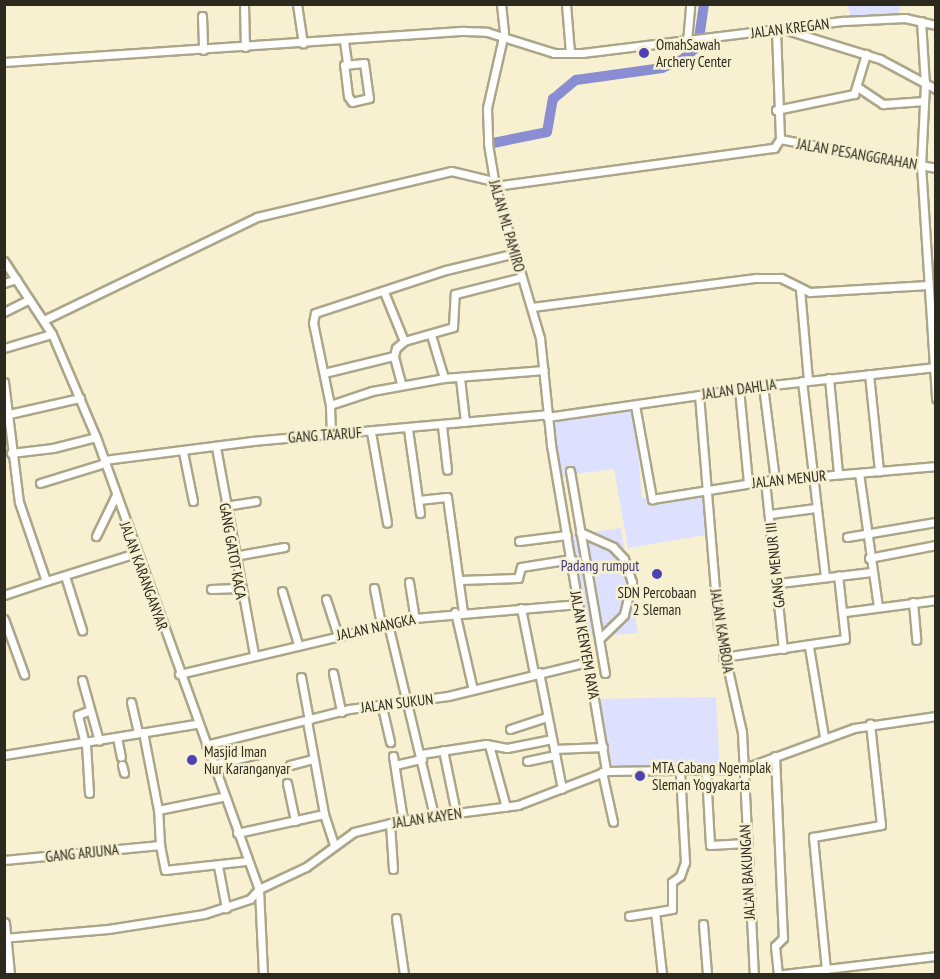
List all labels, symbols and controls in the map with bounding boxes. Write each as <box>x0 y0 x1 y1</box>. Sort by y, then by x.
street label: JALAN KREGAN <box>750 14 830 42</box>
place label: OmahSawah Archery Center <box>656 35 732 70</box>
marker: OmahSawah Archery Center <box>637 46 651 60</box>
street label: JALAN PESANGGRAHAN <box>795 135 919 173</box>
street label: JALAN ML PAMIRO <box>485 178 529 274</box>
street label: JALAN DAHLIA <box>701 375 777 403</box>
street label: GANG TA'ARUF <box>287 423 363 447</box>
street label: JALAN MENUR <box>751 466 827 492</box>
street label: GANG GATOT KACA <box>216 501 250 601</box>
street label: JALAN KARANGANYAR <box>116 519 172 633</box>
street label: GANG MENUR III <box>762 521 788 609</box>
park label: Padang rumput <box>561 557 639 575</box>
marker: SDN Percobaan 2 Sleman <box>650 567 664 581</box>
place label: SDN Percobaan 2 Sleman <box>618 583 696 618</box>
street label: JALAN KAMBOJA <box>706 588 738 674</box>
street label: JALAN KENYEM RAYA <box>567 590 603 700</box>
street label: JALAN NANGKA <box>335 610 417 644</box>
street label: JALAN SUKUN <box>360 690 434 716</box>
place label: Masjid Iman Nur Karanganyar <box>204 742 290 777</box>
marker: Masjid Iman Nur Karanganyar <box>185 753 199 767</box>
place label: MTA Cabang Ngemplak Sleman Yogyakarta <box>652 758 771 793</box>
marker: MTA Cabang Ngemplak Sleman Yogyakarta <box>633 769 647 783</box>
street label: JALAN KAYEN <box>391 804 463 832</box>
street label: JALAN BAKUNGAN <box>736 824 758 920</box>
street label: GANG ARJUNA <box>44 840 120 866</box>

